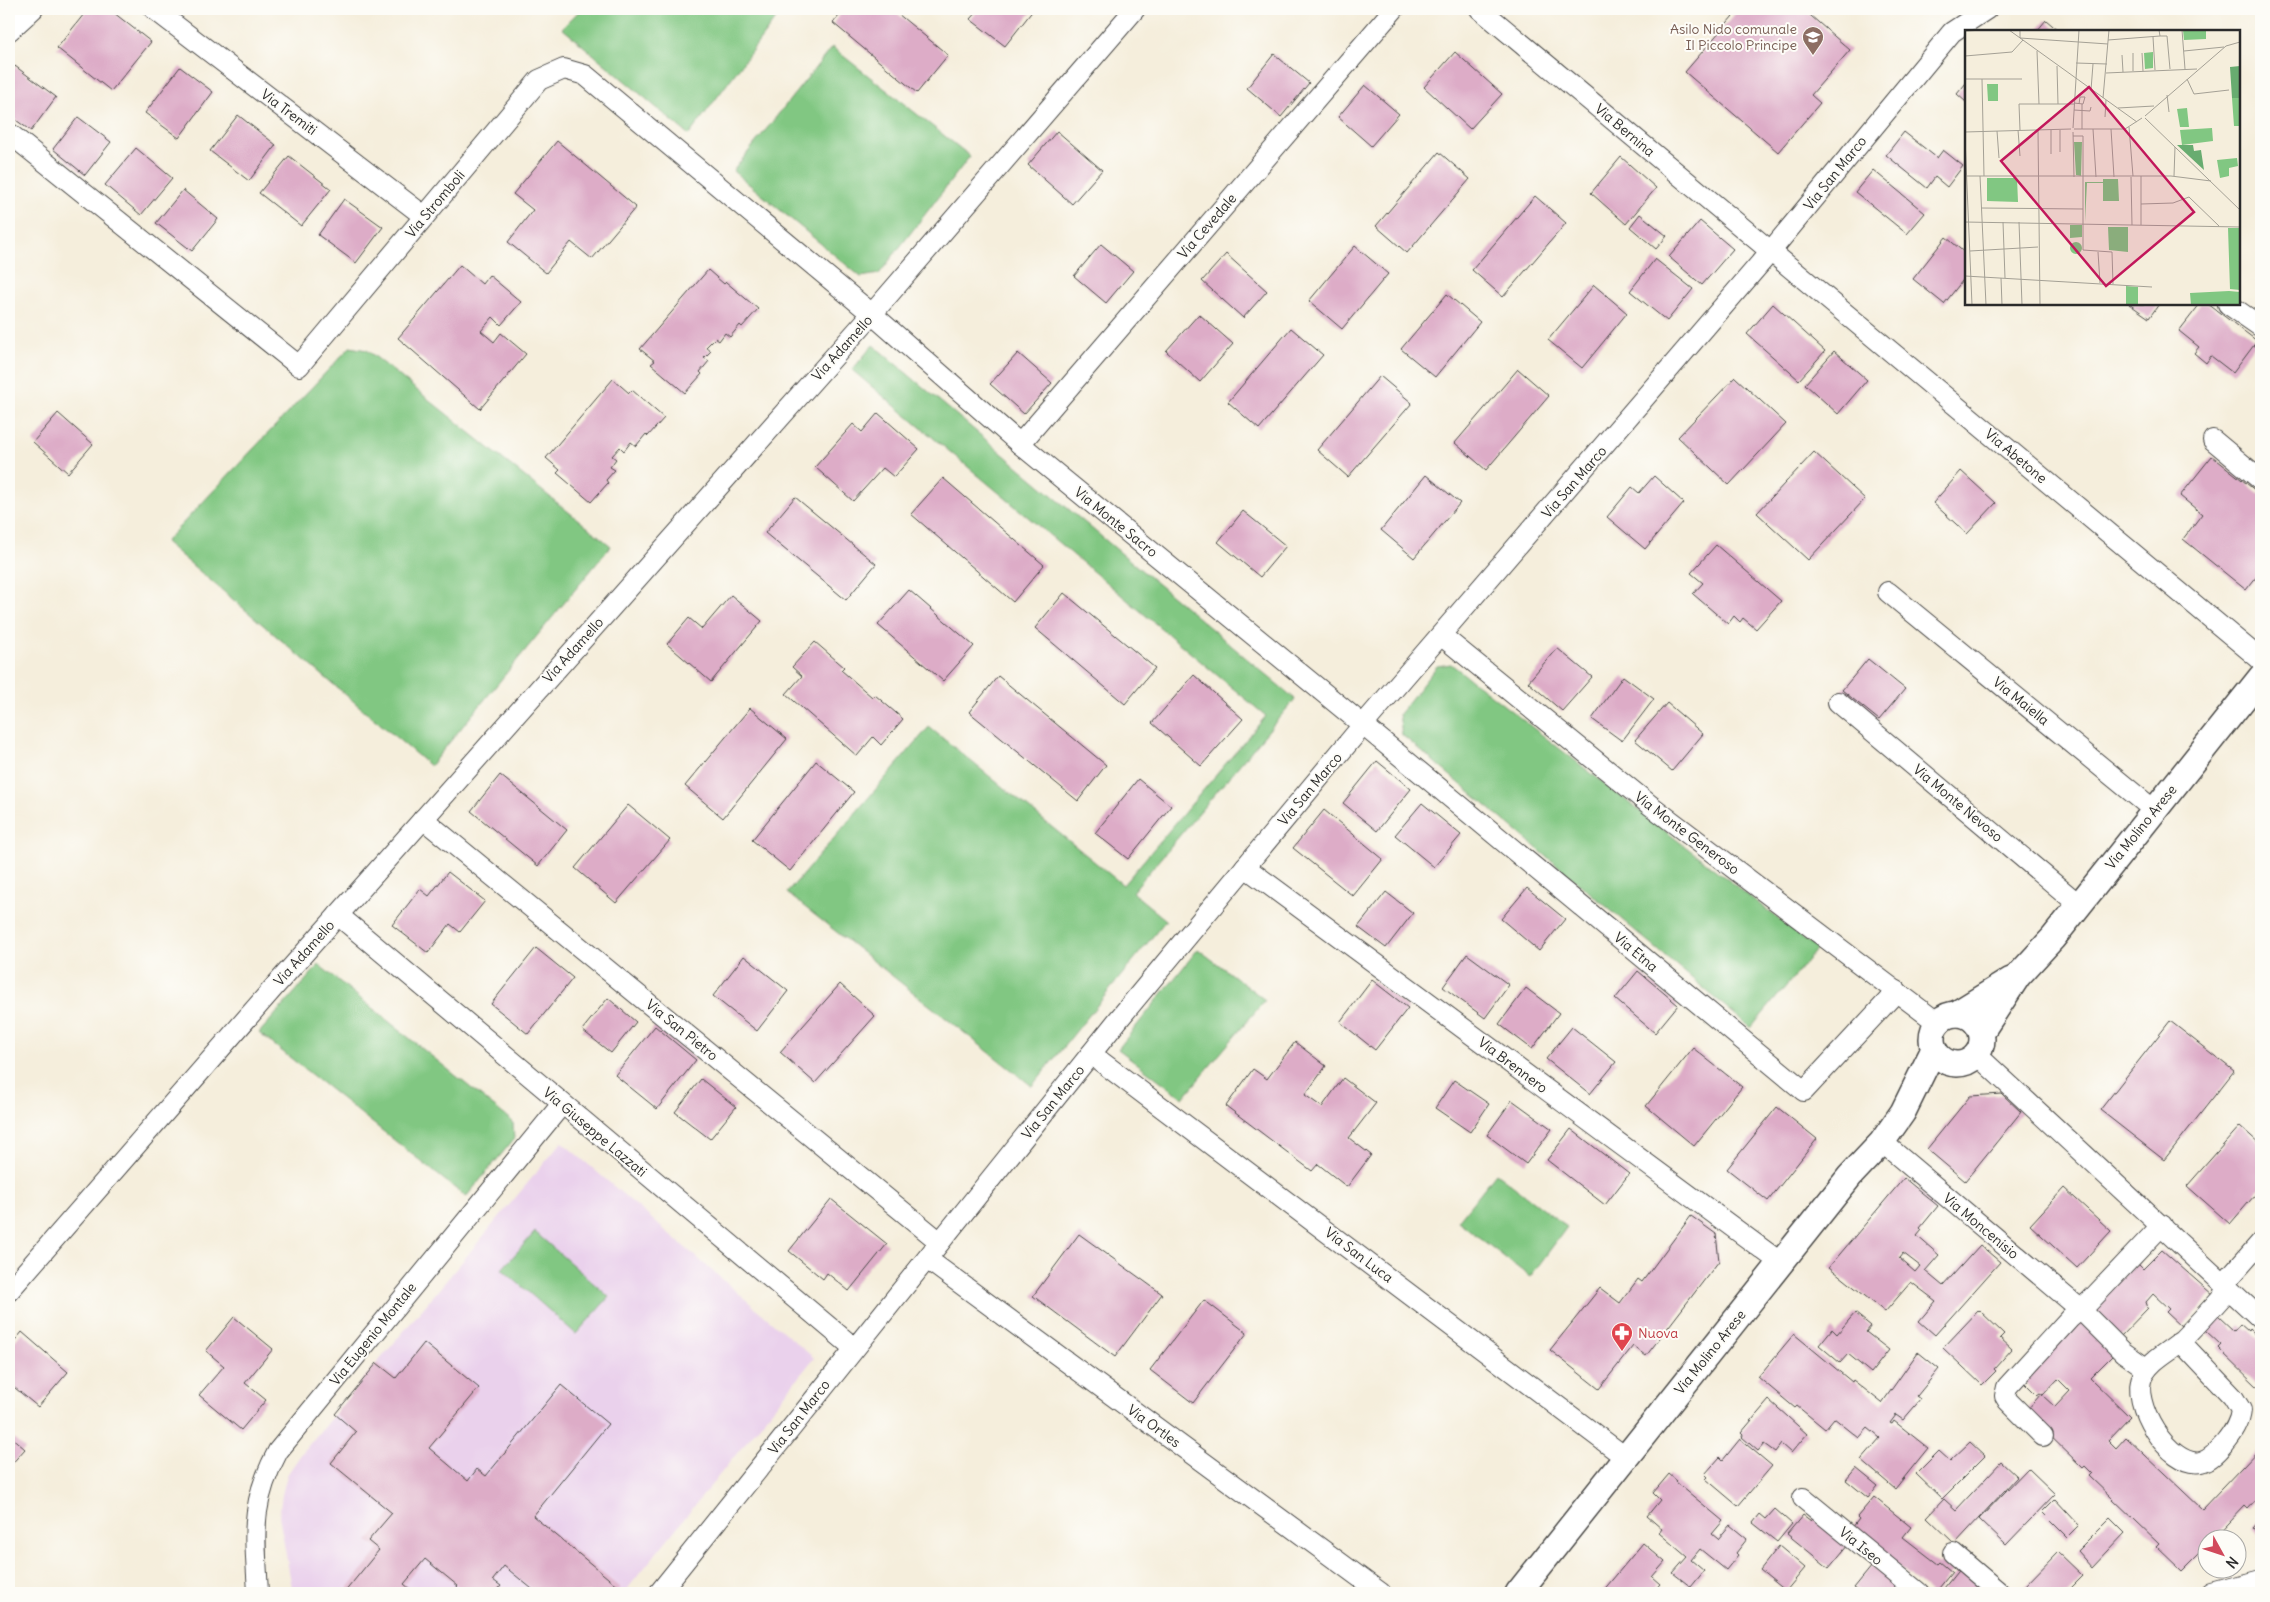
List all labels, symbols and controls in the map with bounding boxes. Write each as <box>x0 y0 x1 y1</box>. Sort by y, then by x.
place label: Asilo Nido comunale Il Piccolo Principe <box>1670 20 1797 54</box>
school or university icon: Asilo Nido comunale Il Piccolo Principe <box>1801 25 1825 56</box>
inset map <box>1965 30 2240 305</box>
street label: Via Tremiti <box>257 85 321 139</box>
street label: Via Bernina <box>1591 100 1659 160</box>
street label: Via San Marco <box>1800 132 1870 214</box>
street label: Via Stromboli <box>401 166 469 242</box>
street label: Via Cevedale <box>1174 190 1240 262</box>
street label: Via Adamello <box>808 311 876 385</box>
street label: Via Abetone <box>1981 425 2051 487</box>
street label: Via San Marco <box>1538 442 1610 522</box>
street label: Via Monte Sacro <box>1071 483 1161 561</box>
street label: Via Adamello <box>539 613 607 687</box>
street label: Via Maiella <box>1989 673 2053 729</box>
street label: Via San Marco <box>1274 749 1346 829</box>
street label: Via Monte Nevoso <box>1909 760 2007 846</box>
street label: Via Molino Arese <box>2101 781 2181 873</box>
street label: Via Monte Generoso <box>1631 788 1743 878</box>
street label: Via Adamello <box>270 916 338 990</box>
street label: Via Etna <box>1610 928 1662 976</box>
street label: Via San Pietro <box>642 995 722 1065</box>
street label: Via Brennero <box>1475 1033 1551 1097</box>
street label: Via San Marco <box>1018 1061 1088 1143</box>
street label: Via Giuseppe Lazzati <box>539 1083 651 1181</box>
street label: Via Moncenisio <box>1939 1189 2023 1263</box>
street label: Via San Luca <box>1321 1223 1397 1287</box>
street label: Via Eugenio Montale <box>326 1279 420 1389</box>
street label: Via Molino Arese <box>1670 1306 1750 1398</box>
pharmacy icon: Nuova <box>1610 1321 1634 1352</box>
place label: Nuova <box>1638 1324 1678 1342</box>
street label: Via San Marco <box>764 1376 834 1458</box>
street label: Via Ortles <box>1124 1401 1184 1451</box>
street label: Via Iseo <box>1835 1523 1887 1569</box>
north arrow <box>2198 1530 2248 1580</box>
text: N <box>2222 1553 2242 1572</box>

